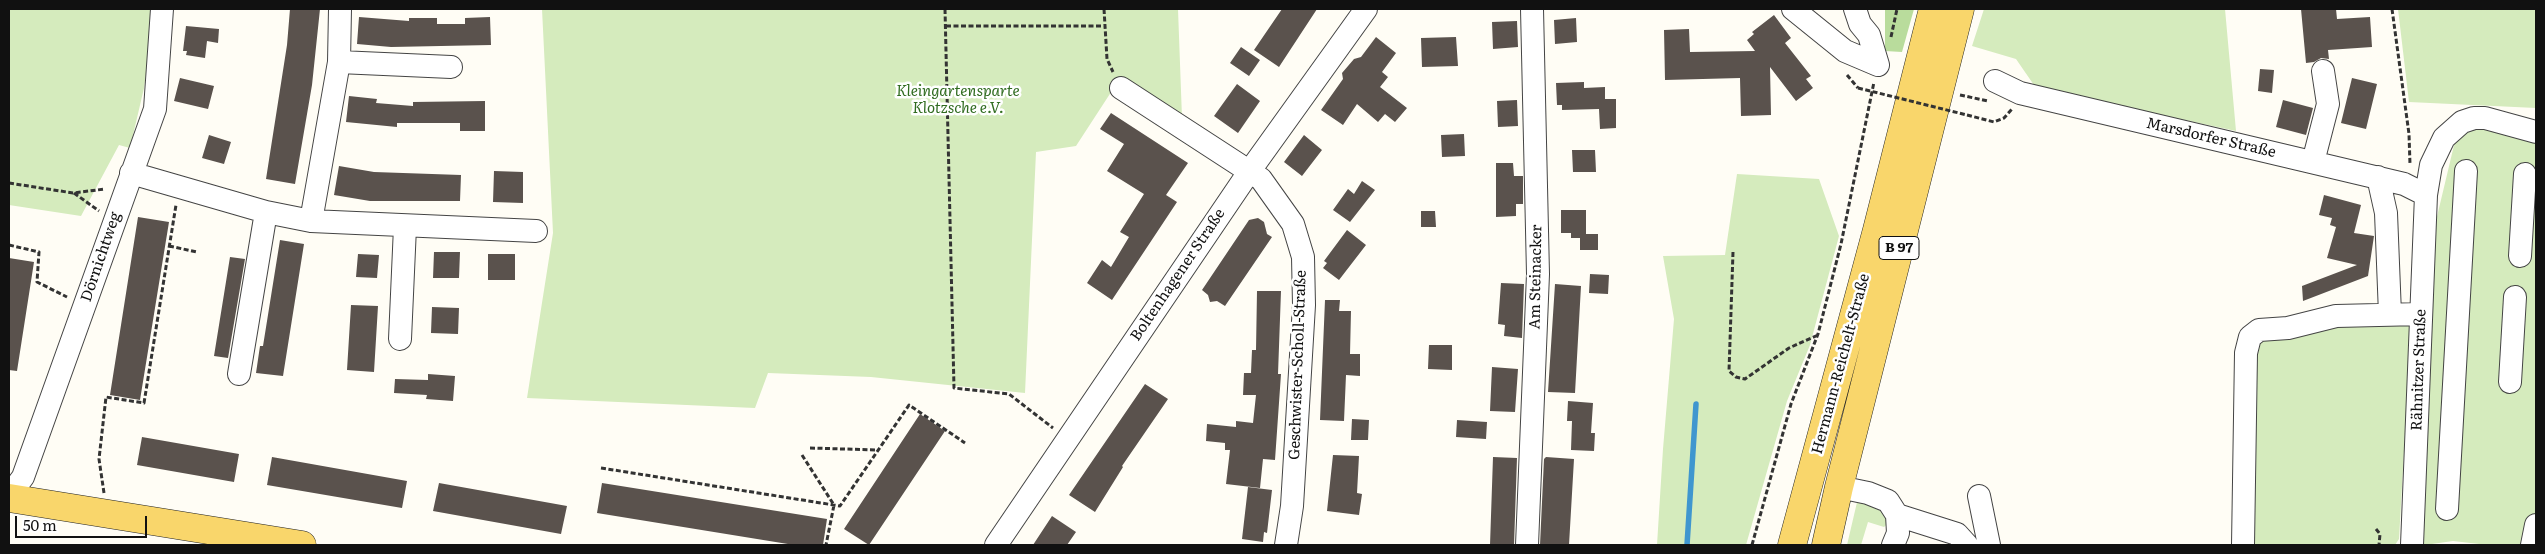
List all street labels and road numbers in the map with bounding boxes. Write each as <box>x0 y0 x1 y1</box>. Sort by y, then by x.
street label: Marsdorfer Straße <box>2144 114 2278 162</box>
street label: Boltenhagener Straße <box>1127 205 1229 345</box>
street label: Dörnichtweg <box>77 210 125 304</box>
street label: Am Steinacker <box>1526 224 1546 330</box>
road number: B 97 <box>1879 237 1919 260</box>
street label: Geschwister-Scholl-Straße <box>1286 270 1310 460</box>
street label: Hermann-Reichelt-Straße <box>1808 272 1874 456</box>
street label: Rähnitzer Straße <box>2408 309 2430 431</box>

